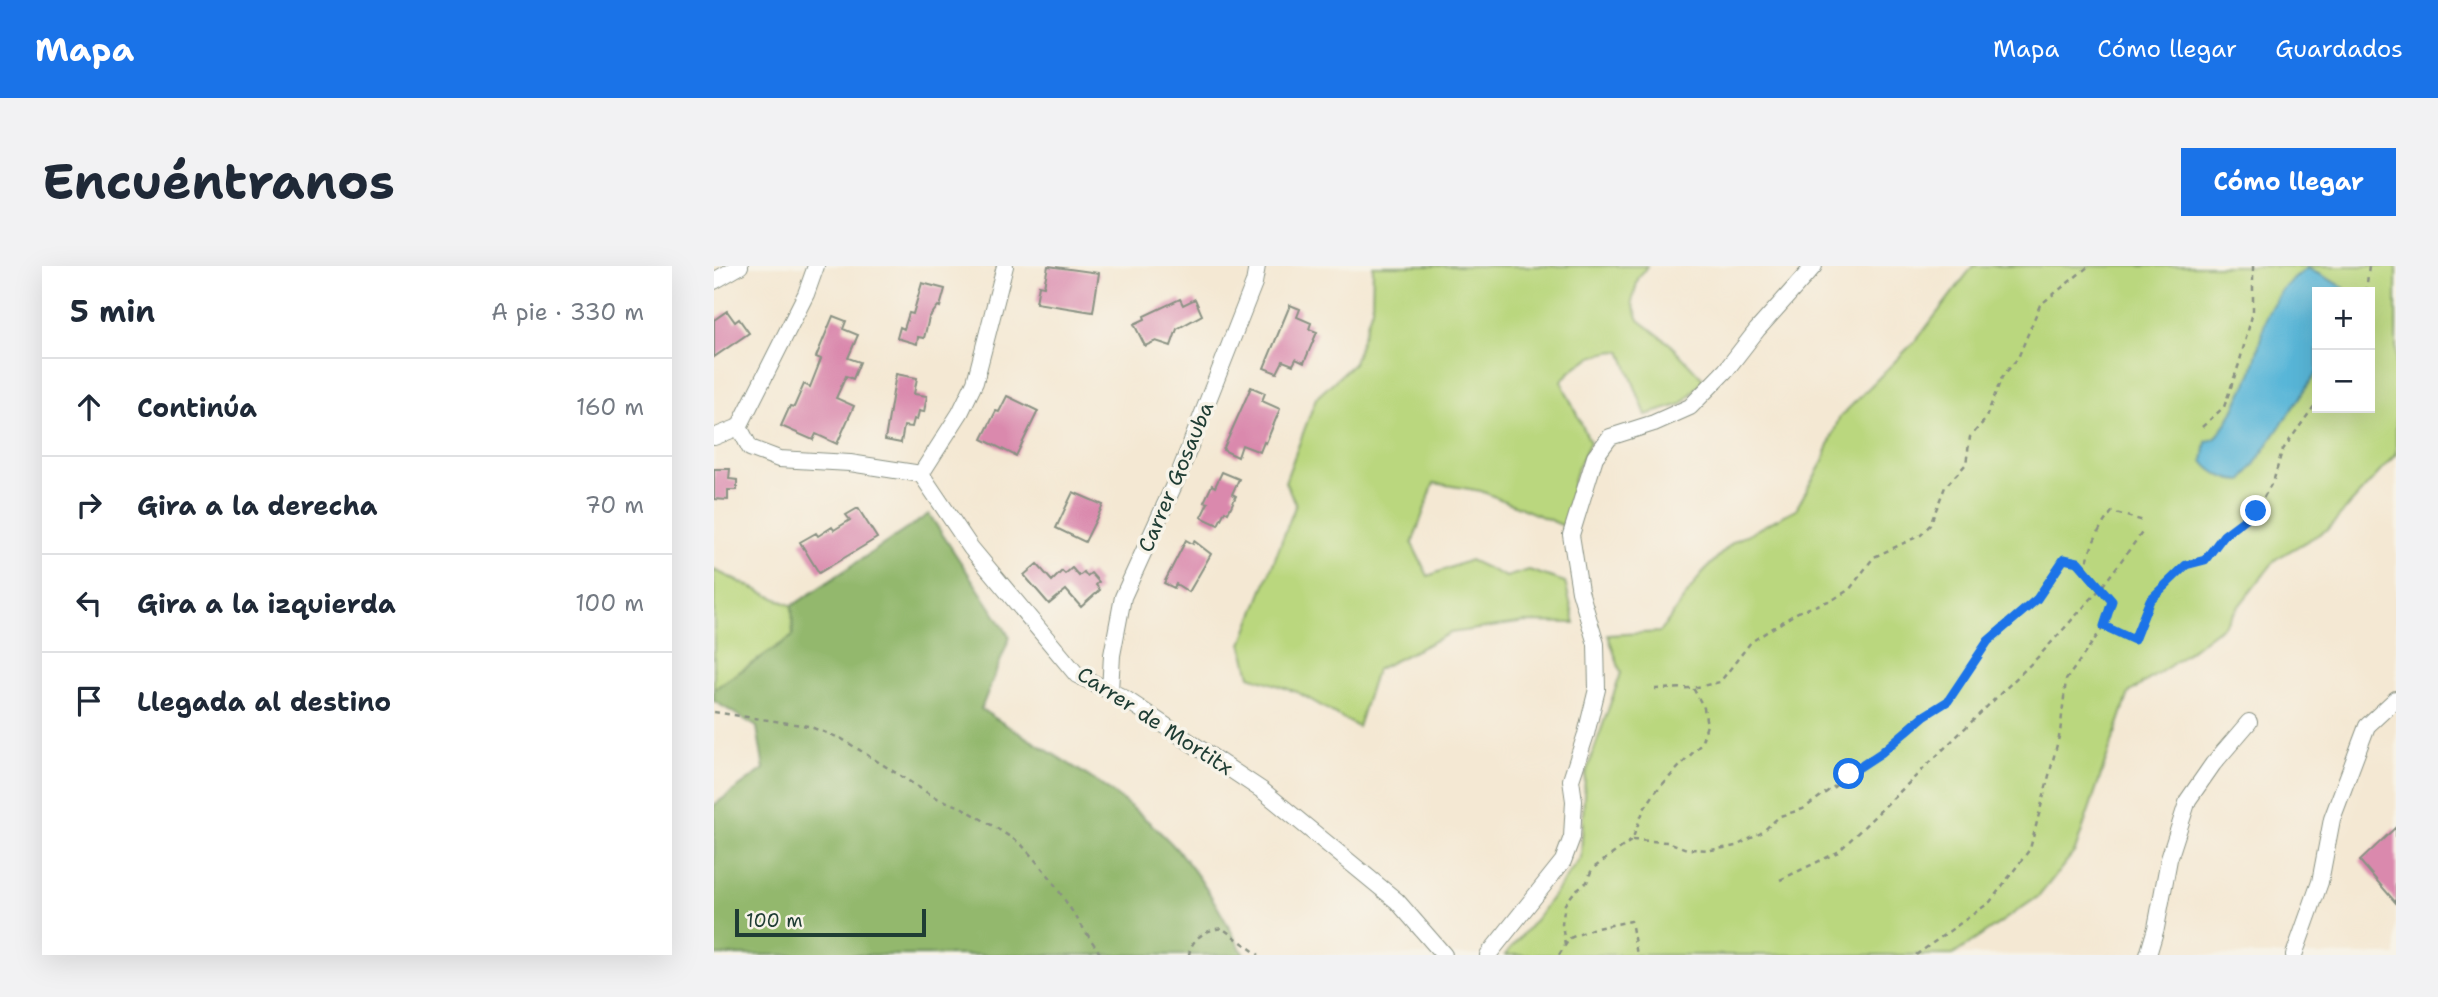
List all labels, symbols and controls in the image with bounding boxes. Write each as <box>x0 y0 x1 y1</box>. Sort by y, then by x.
text: Mapa <box>35 27 134 72</box>
text: Mapa <box>1993 33 2059 65</box>
text: Cómo llegar <box>2097 33 2237 65</box>
text: Guardados <box>2275 33 2403 65</box>
button: Cómo llegar <box>2181 148 2396 216</box>
text: Encuéntranos <box>42 149 395 215</box>
map controls <box>2312 287 2375 413</box>
button: + <box>2312 287 2375 350</box>
text: 5 min <box>70 291 155 332</box>
text: A pie · 330 m <box>491 297 644 327</box>
button: − <box>2312 350 2375 413</box>
icon: ahead <box>70 388 108 426</box>
text: Continúa <box>137 390 257 425</box>
text: 160 m <box>576 392 644 422</box>
street label: Carrer Gosauba <box>1132 398 1220 556</box>
icon: right <box>70 486 108 524</box>
text: Gira a la derecha <box>137 488 378 523</box>
text: 70 m <box>585 490 644 520</box>
route end <box>2240 495 2271 526</box>
icon: left <box>70 584 108 622</box>
text: Gira a la izquierda <box>137 586 396 621</box>
text: 100 m <box>575 588 644 618</box>
street label: Carrer de Mortitx <box>1072 660 1238 782</box>
icon: arrive <box>70 682 108 720</box>
text: Llegada al destino <box>137 684 391 719</box>
route start <box>1833 758 1864 789</box>
scale bar <box>735 906 926 938</box>
text: 100 m <box>746 908 803 933</box>

